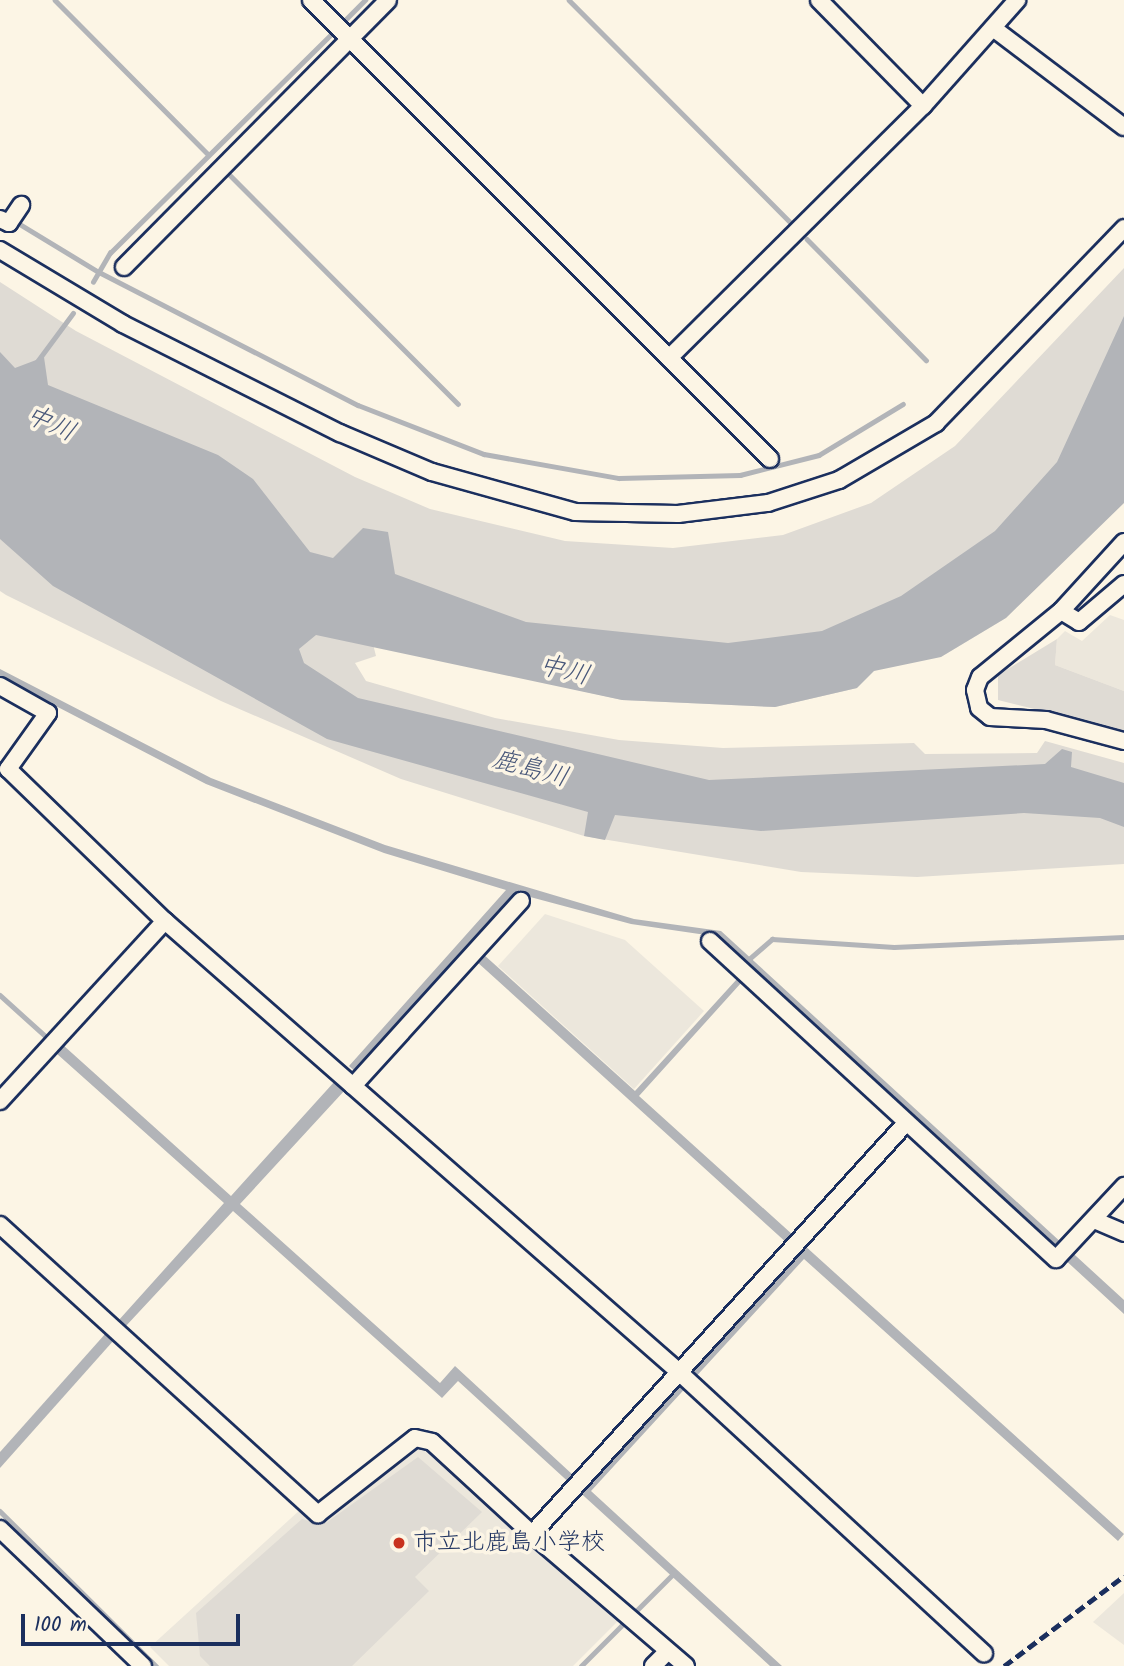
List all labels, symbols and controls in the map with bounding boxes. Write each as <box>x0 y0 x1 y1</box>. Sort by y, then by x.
water label: 中川 <box>20 400 80 450</box>
water label: 中川 <box>535 651 593 693</box>
water label: 鹿島川 <box>488 745 572 795</box>
place label: 市立北鹿島小学校 <box>413 1529 605 1557</box>
marker: 市立北鹿島小学校 <box>391 1535 407 1551</box>
scale bar <box>24 1600 243 1644</box>
text: 100 m <box>34 1609 87 1642</box>

